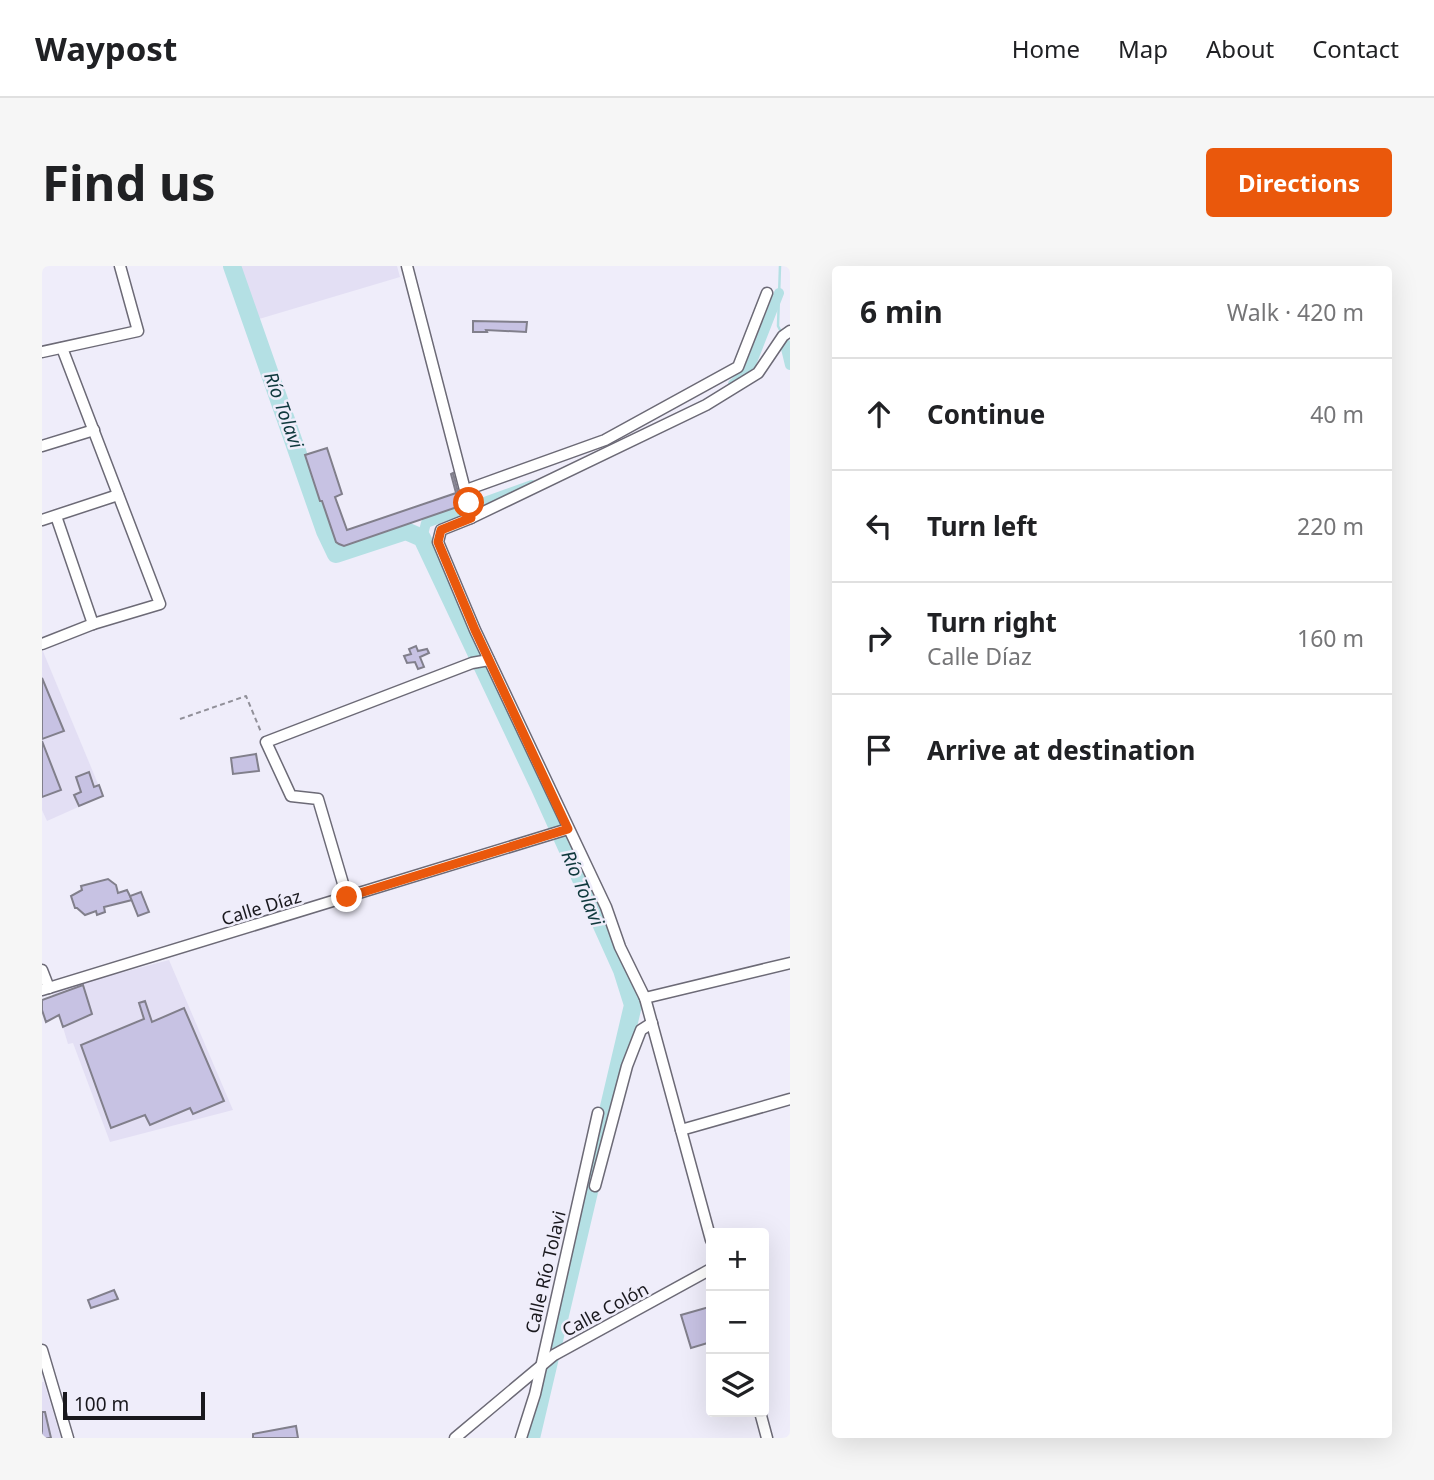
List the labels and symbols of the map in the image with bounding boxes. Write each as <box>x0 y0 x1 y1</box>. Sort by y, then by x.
water label: Río Tolavi <box>258 368 310 453</box>
route start <box>453 487 484 518</box>
water label: Río Tolavi <box>555 846 611 931</box>
route end <box>331 881 362 912</box>
street label: Calle Díaz <box>218 884 304 930</box>
street label: Calle Río Tolavi <box>519 1208 571 1336</box>
street label: Calle Colón <box>558 1276 652 1342</box>
scale bar <box>63 1389 205 1421</box>

